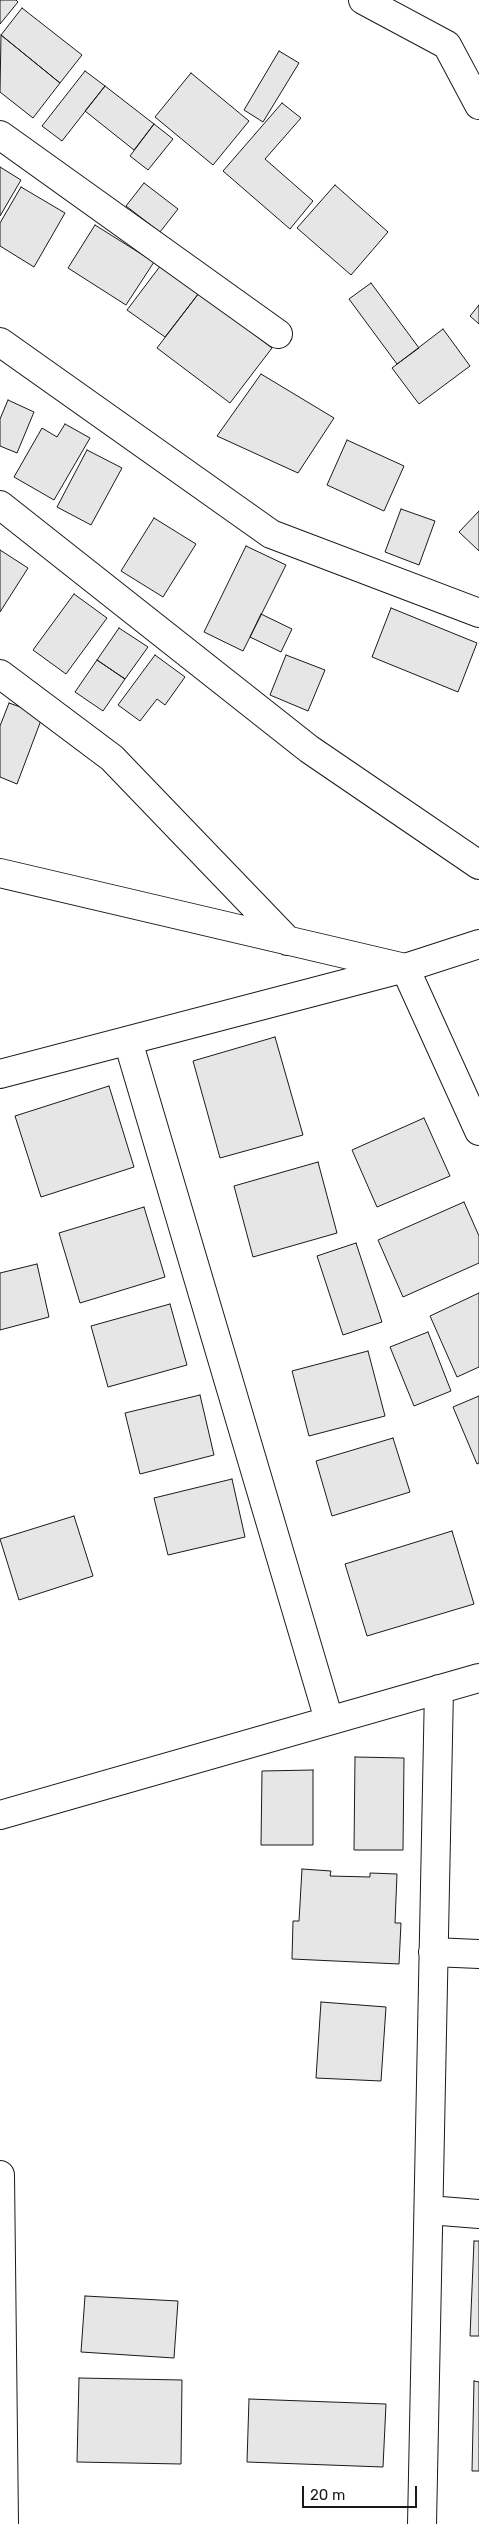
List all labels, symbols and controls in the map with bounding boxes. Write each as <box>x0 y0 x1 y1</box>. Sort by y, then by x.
scale bar <box>304 2476 419 2508</box>
text: 20 m <box>310 2486 345 2504</box>

